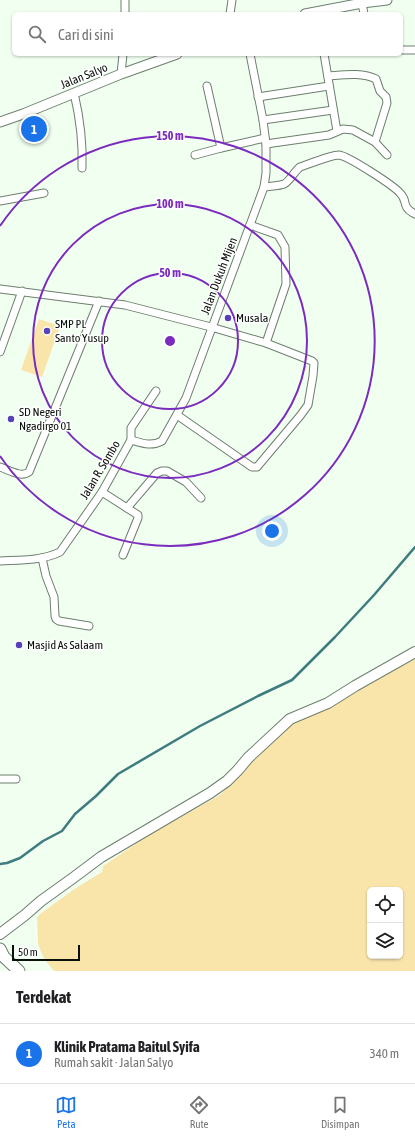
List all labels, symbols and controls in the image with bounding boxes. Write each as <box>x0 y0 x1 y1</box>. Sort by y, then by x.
search box <box>12 12 403 56</box>
icon: search <box>26 23 48 45</box>
text: Cari di sini <box>58 26 114 43</box>
street label: Jalan Salyo <box>58 60 110 92</box>
pin: 1 <box>21 114 47 144</box>
text: 150 m <box>156 129 184 143</box>
text: 100 m <box>156 197 184 211</box>
street label: Jalan Dukuh Mijen <box>198 235 240 317</box>
text: 50 m <box>159 266 181 280</box>
place label: Musala <box>236 311 268 325</box>
marker: Musala <box>223 313 233 323</box>
place label: SMP PL Santo Yusup <box>55 317 109 345</box>
marker: SMP PL Santo Yusup <box>42 326 52 336</box>
centre of rings <box>163 334 177 348</box>
place label: SD Negeri Ngadirgo 01 <box>19 405 72 433</box>
marker: SD Negeri Ngadirgo 01 <box>6 414 16 424</box>
street label: Jalan R. Sombo <box>77 438 123 502</box>
your location <box>262 521 282 541</box>
place label: Masjid As Salaam <box>27 638 103 652</box>
marker: Masjid As Salaam <box>14 640 24 650</box>
map controls <box>367 887 403 959</box>
button: locate <box>367 887 403 923</box>
button: layers <box>367 923 403 959</box>
scale bar <box>12 943 80 962</box>
text: 50 m <box>18 946 38 958</box>
text: Terdekat <box>16 987 71 1007</box>
text: Klinik Pratama Baitul Syifa <box>54 1038 200 1055</box>
text: 1 <box>26 1046 32 1061</box>
text: 340 m <box>370 1046 399 1061</box>
text: Rumah sakit · Jalan Salyo <box>54 1055 173 1070</box>
tab: Peta <box>55 1094 77 1130</box>
tab: Rute <box>188 1094 210 1130</box>
tab: Disimpan <box>321 1094 360 1130</box>

